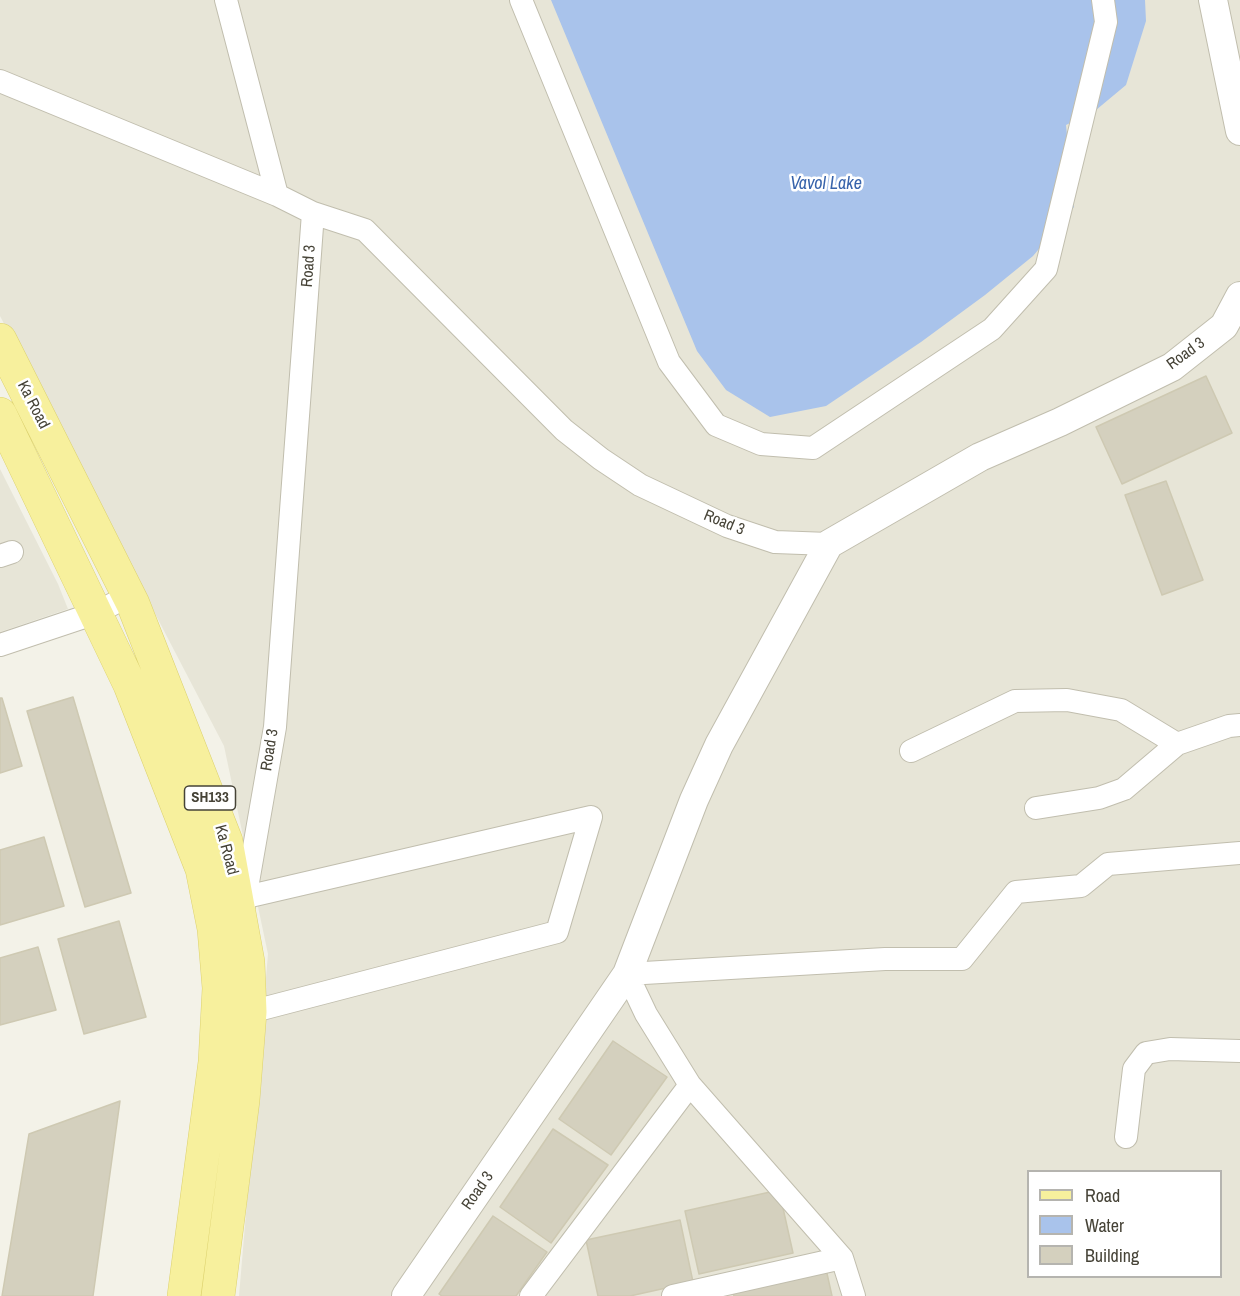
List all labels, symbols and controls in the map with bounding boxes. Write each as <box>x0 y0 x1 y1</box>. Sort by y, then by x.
water label: Vavol Lake <box>790 173 862 195</box>
street label: Road 3 <box>298 244 320 288</box>
street label: Road 3 <box>1163 334 1209 374</box>
street label: Ka Road <box>13 378 53 432</box>
street label: Road 3 <box>701 506 747 540</box>
street label: Road 3 <box>257 728 283 772</box>
road number: SH133 <box>184 786 236 810</box>
street label: Ka Road <box>210 823 242 877</box>
street label: Road 3 <box>458 1168 498 1214</box>
legend <box>1027 1170 1222 1278</box>
text: Road <box>1085 1183 1120 1208</box>
text: Water <box>1085 1213 1124 1238</box>
text: Building <box>1085 1243 1139 1268</box>

